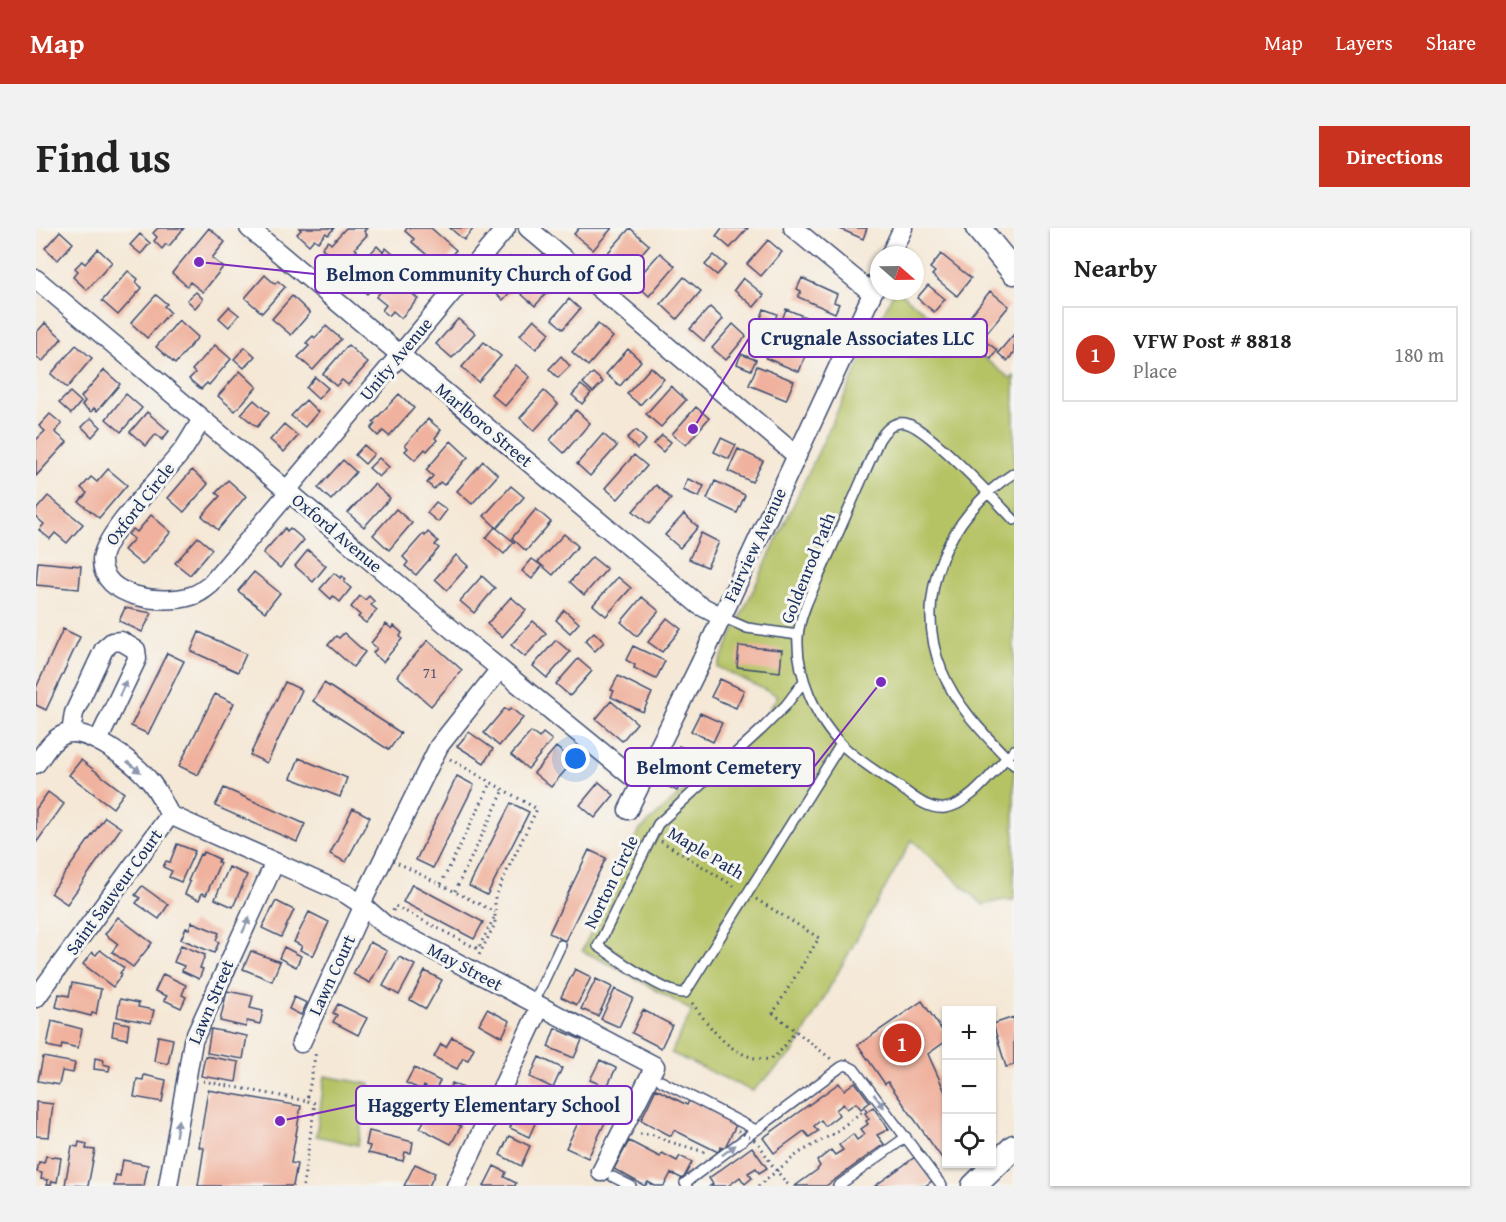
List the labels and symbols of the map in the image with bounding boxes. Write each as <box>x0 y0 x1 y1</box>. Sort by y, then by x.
north arrow <box>870 246 924 300</box>
callout: Belmon Community Church of God <box>315 255 644 293</box>
text: Belmon Community Church of God <box>326 259 632 288</box>
street label: Unity Avenue <box>353 311 439 406</box>
callout: Crugnale Associates LLC <box>749 319 987 357</box>
text: Crugnale Associates LLC <box>761 323 975 352</box>
street label: Marlboro Street <box>430 376 539 474</box>
street label: Oxford Circle <box>98 456 181 551</box>
street label: Fairview Avenue <box>716 483 793 606</box>
street label: Oxford Avenue <box>286 487 389 579</box>
street label: Goldenrod Path <box>773 508 842 627</box>
house number: 71 <box>423 662 437 683</box>
one-way arrow <box>119 680 128 697</box>
your location <box>561 744 590 773</box>
callout: Belmont Cemetery <box>625 748 814 786</box>
text: Belmont Cemetery <box>637 752 802 781</box>
one-way arrow <box>126 760 141 772</box>
street label: Maple Path <box>663 819 750 886</box>
street label: Saint Sauveur Court <box>58 822 169 960</box>
street label: Norton Circle <box>576 830 645 933</box>
one-way arrow <box>241 917 250 934</box>
street label: Lawn Court <box>301 929 362 1020</box>
street label: May Street <box>423 935 508 998</box>
street label: Lawn Street <box>181 955 241 1048</box>
pin: 1 <box>882 1020 922 1066</box>
callout: Haggerty Elementary School <box>356 1086 632 1124</box>
text: Haggerty Elementary School <box>368 1090 620 1119</box>
one-way arrow <box>872 1093 885 1109</box>
one-way arrow <box>173 1119 182 1138</box>
one-way arrow <box>722 1145 737 1157</box>

